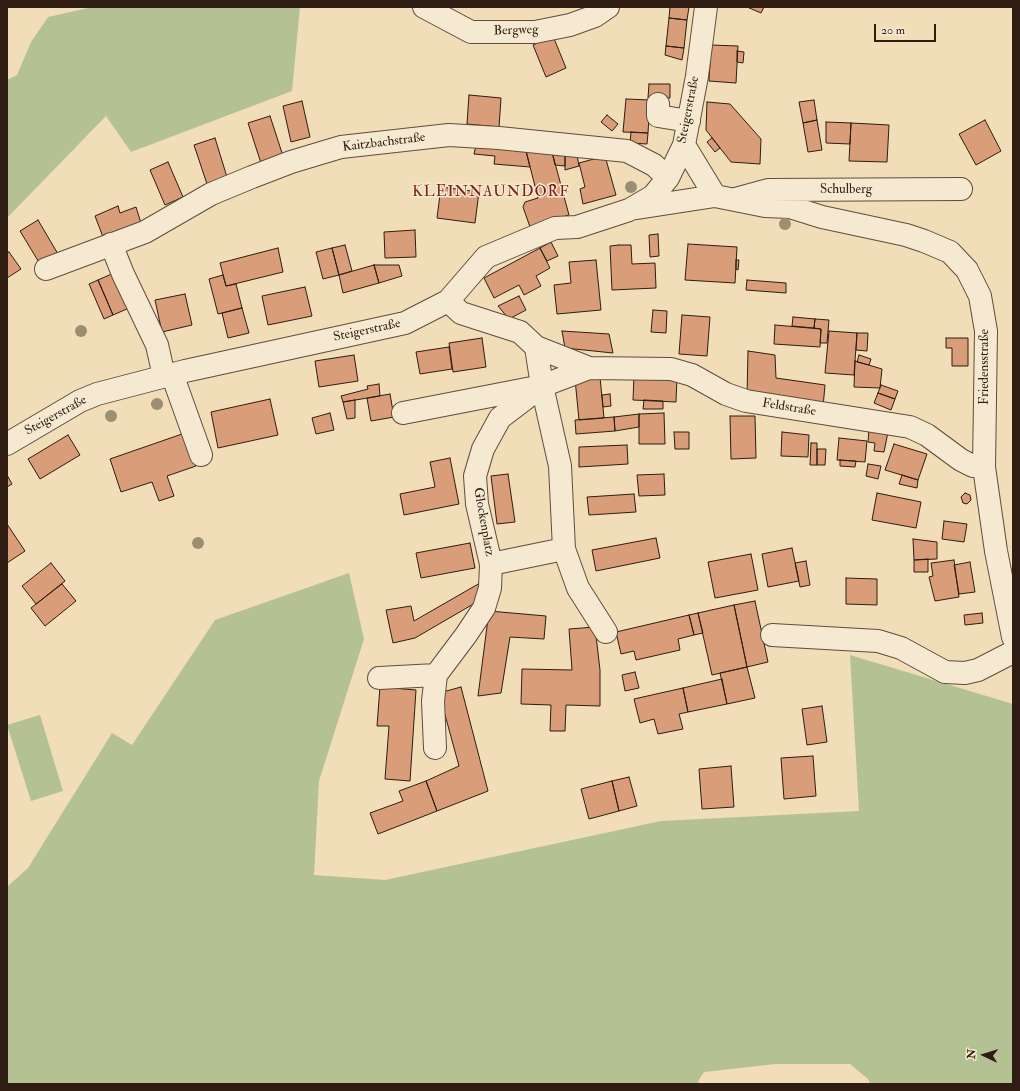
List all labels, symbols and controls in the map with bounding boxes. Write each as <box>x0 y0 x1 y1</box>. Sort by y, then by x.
scale bar <box>876 16 938 42</box>
street label: Bergweg <box>493 22 539 40</box>
text: 20 m <box>881 23 905 38</box>
street label: Steigerstraße <box>675 75 703 145</box>
street label: Kaitzbachstraße <box>342 130 426 156</box>
street label: Schulberg <box>820 182 872 198</box>
district label: KLEINNAUNDORF <box>412 184 570 202</box>
street label: Steigerstraße <box>332 316 402 346</box>
street label: Friedensstraße <box>977 329 993 405</box>
street label: Steigerstraße <box>22 393 90 439</box>
street label: Feldstraße <box>761 396 817 420</box>
street label: Glockenplatz <box>469 486 497 558</box>
north arrow <box>964 1035 1004 1075</box>
text: N <box>965 1049 978 1060</box>

